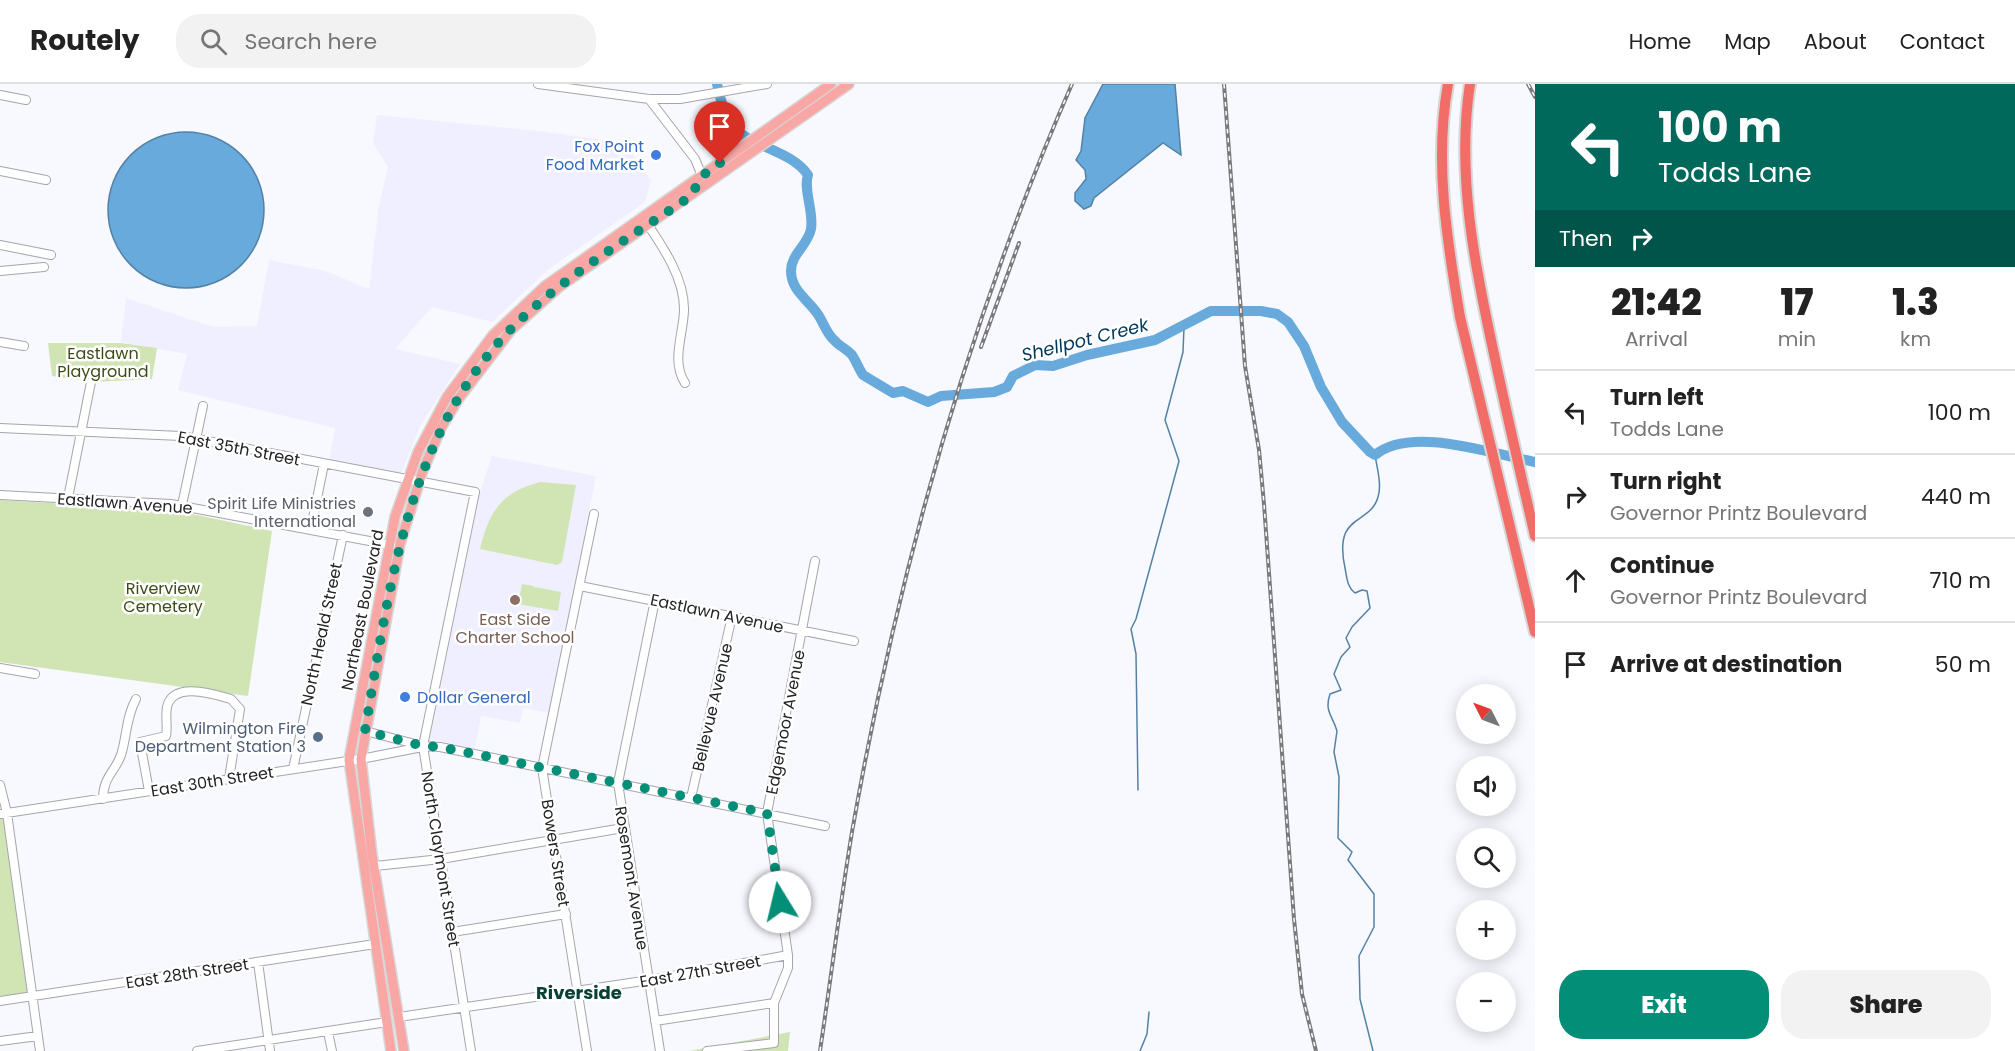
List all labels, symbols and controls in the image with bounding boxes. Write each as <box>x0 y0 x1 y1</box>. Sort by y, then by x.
search box <box>176 14 596 68</box>
text: Routely <box>30 21 140 60</box>
icon: search <box>197 25 230 58</box>
text: Search here <box>245 26 377 57</box>
text: Home <box>1629 27 1691 56</box>
text: Map <box>1724 27 1771 56</box>
text: About <box>1804 27 1867 56</box>
text: Contact <box>1900 27 1985 56</box>
text: 100 m <box>1658 98 1782 157</box>
pin <box>694 101 745 163</box>
icon: left <box>1559 108 1637 186</box>
icon: arrive <box>703 110 736 143</box>
place label: Fox Point Food Market <box>546 135 644 176</box>
marker: Fox Point Food Market <box>649 148 663 162</box>
text: Todds Lane <box>1658 154 1812 191</box>
icon: right <box>1625 222 1658 255</box>
text: Then <box>1559 223 1613 254</box>
text: 21:42 <box>1611 277 1702 328</box>
text: 17 <box>1781 277 1813 328</box>
text: 1.3 <box>1892 277 1939 328</box>
water label: Shellpot Creek <box>1019 312 1152 367</box>
text: Arrival <box>1625 325 1688 353</box>
text: min <box>1778 325 1816 353</box>
text: km <box>1900 325 1931 353</box>
park label: Eastlawn Playground <box>57 342 149 383</box>
text: Turn left <box>1610 382 1704 413</box>
icon: left <box>1559 396 1592 429</box>
text: 100 m <box>1928 397 1991 428</box>
text: Todds Lane <box>1610 415 1724 443</box>
street label: East 35th Street <box>176 425 302 472</box>
text: Turn right <box>1610 466 1721 497</box>
icon: right <box>1559 480 1592 513</box>
text: 440 m <box>1921 481 1991 512</box>
street label: Eastlawn Avenue <box>56 487 194 520</box>
place label: Spirit Life Ministries International <box>207 492 356 533</box>
text: Governor Printz Boulevard <box>1610 499 1867 527</box>
marker: Spirit Life Ministries International <box>361 505 375 519</box>
street label: Northeast Boulevard <box>336 528 389 693</box>
text: Continue <box>1610 550 1714 581</box>
street label: North Heald Street <box>295 560 348 708</box>
icon: ahead <box>1559 564 1592 597</box>
text: 710 m <box>1930 565 1991 596</box>
park label: Riverview Cemetery <box>123 577 203 618</box>
text: Governor Printz Boulevard <box>1610 583 1867 611</box>
street label: Eastlawn Avenue <box>648 588 786 639</box>
marker: East Side Charter School <box>508 593 522 607</box>
place label: East Side Charter School <box>455 608 575 649</box>
street label: Bellevue Avenue <box>687 641 738 774</box>
street label: Edgemoor Avenue <box>760 648 811 796</box>
icon: arrive <box>1559 648 1592 681</box>
text: Arrive at destination <box>1610 649 1842 680</box>
text: 50 m <box>1935 649 1991 680</box>
north arrow <box>1456 684 1516 744</box>
map controls <box>1456 684 1516 1032</box>
place label: Dollar General <box>417 686 531 709</box>
marker: Dollar General <box>398 690 412 704</box>
place label: Wilmington Fire Department Station 3 <box>135 717 306 758</box>
marker: Wilmington Fire Department Station 3 <box>311 730 325 744</box>
button: sound <box>1456 756 1516 816</box>
street label: East 30th Street <box>149 760 275 803</box>
street label: North Claymont Street <box>415 769 466 949</box>
street label: Bowers Street <box>536 798 575 909</box>
street label: Rosemont Avenue <box>609 804 654 952</box>
button: search <box>1456 828 1516 888</box>
position arrow <box>748 870 812 934</box>
button: + <box>1456 900 1516 960</box>
street label: East 27th Street <box>638 949 763 993</box>
street label: East 28th Street <box>124 952 250 995</box>
button: Exit <box>1559 970 1769 1039</box>
button: Share <box>1781 970 1991 1039</box>
button: − <box>1456 972 1516 1032</box>
district label: Riverside <box>536 980 622 1005</box>

